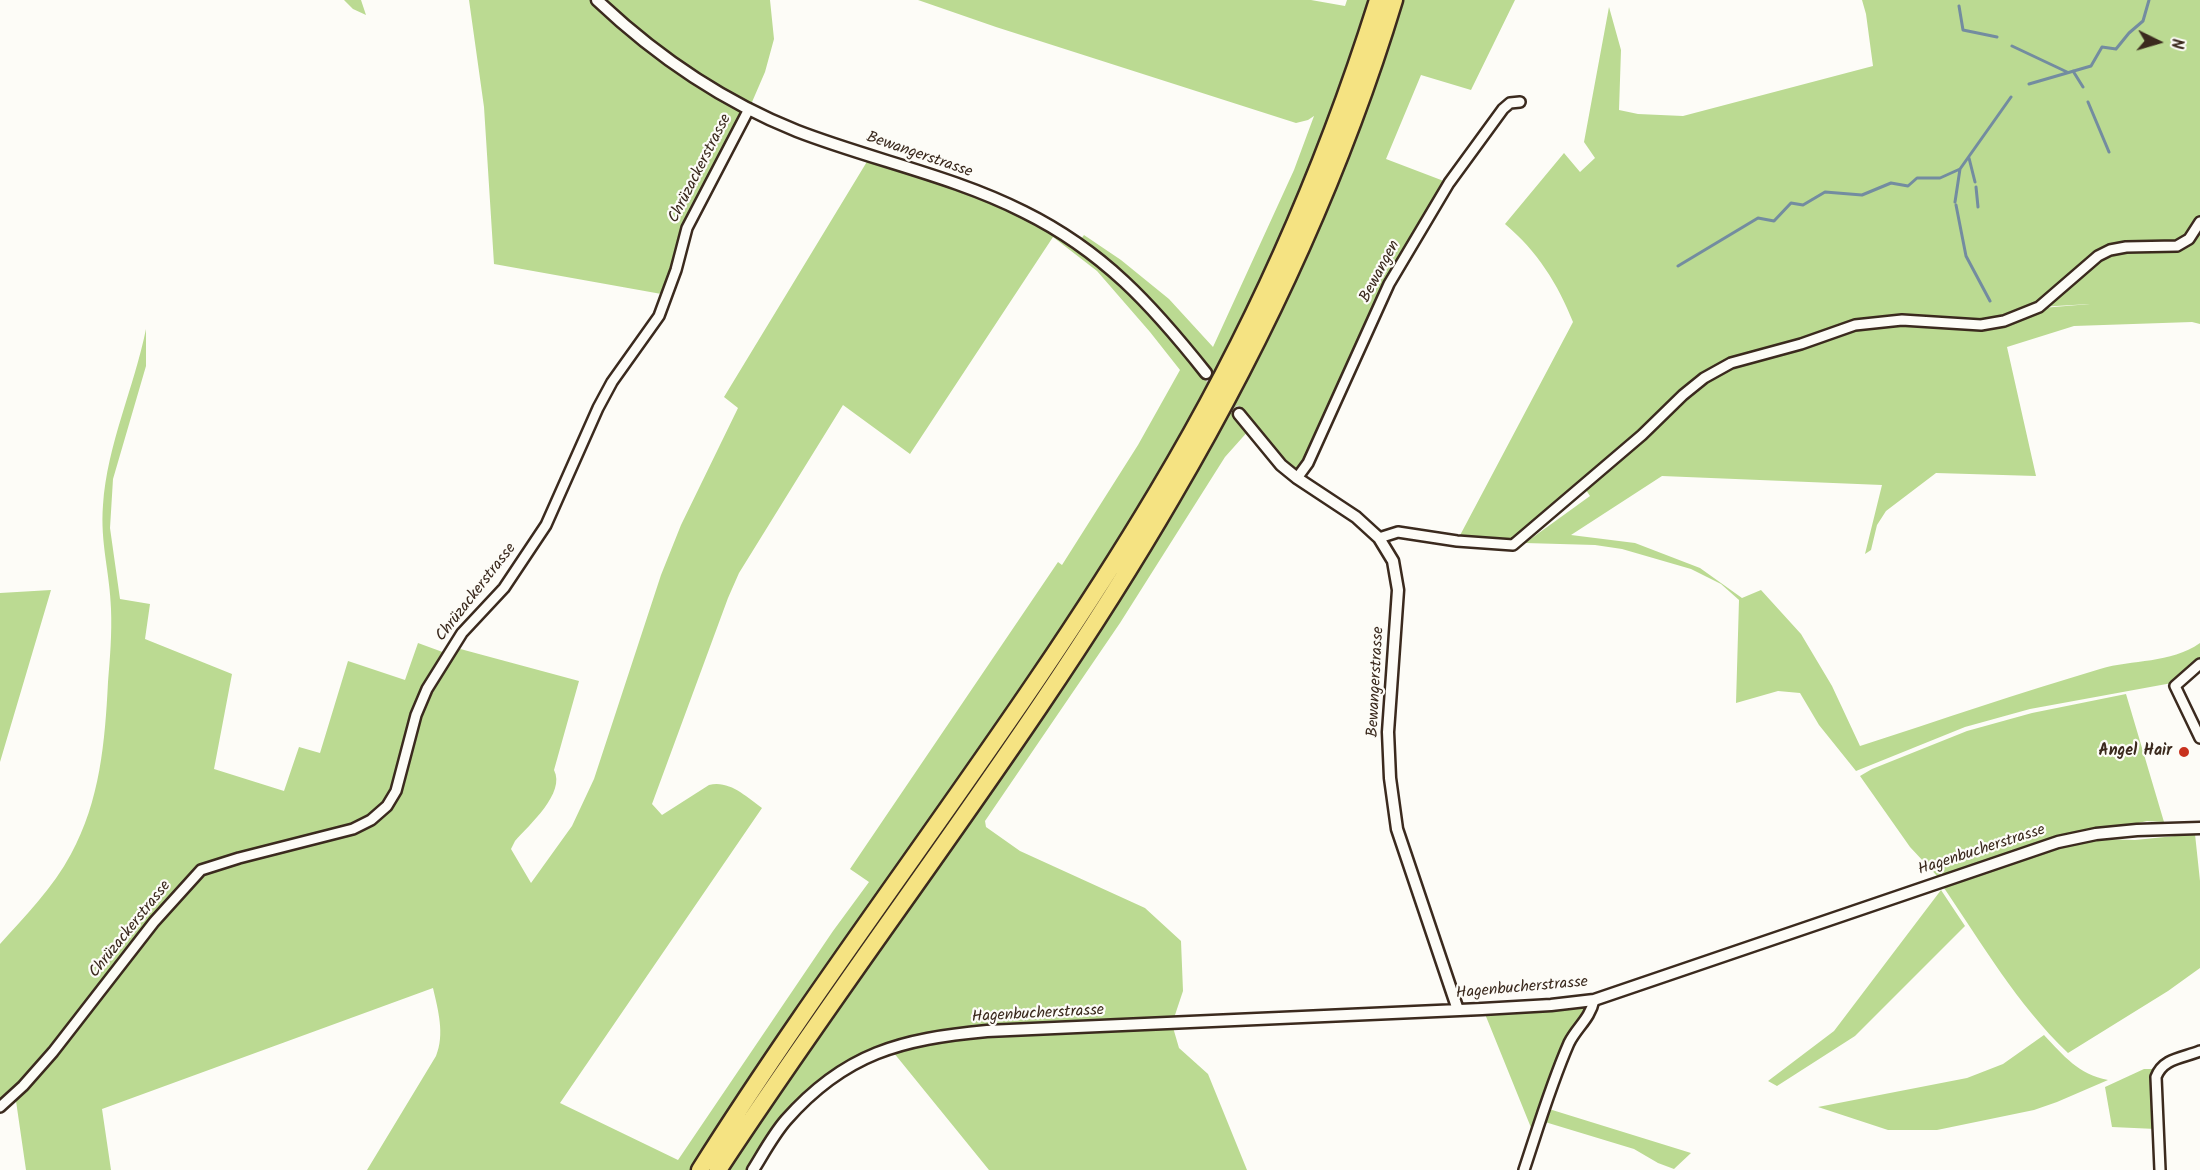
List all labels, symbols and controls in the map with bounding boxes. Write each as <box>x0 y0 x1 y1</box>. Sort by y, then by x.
north arrow <box>2128 12 2188 72</box>
text: N <box>2164 37 2189 50</box>
street label: Chrüzackerstrasse <box>665 111 737 227</box>
street label: Bewangerstrasse <box>863 129 975 183</box>
street label: Bewangen <box>1357 238 1405 306</box>
street label: Chrüzackerstrasse <box>433 540 521 646</box>
street label: Bewangerstrasse <box>1365 626 1389 738</box>
place label: Angel Hair <box>2099 742 2172 762</box>
marker: Angel Hair <box>2177 745 2191 759</box>
street label: Hagenbucherstrasse <box>1916 821 2048 881</box>
street label: Chrüzackerstrasse <box>86 878 176 982</box>
street label: Hagenbucherstrasse <box>1455 974 1589 1004</box>
street label: Hagenbucherstrasse <box>971 1002 1105 1028</box>

